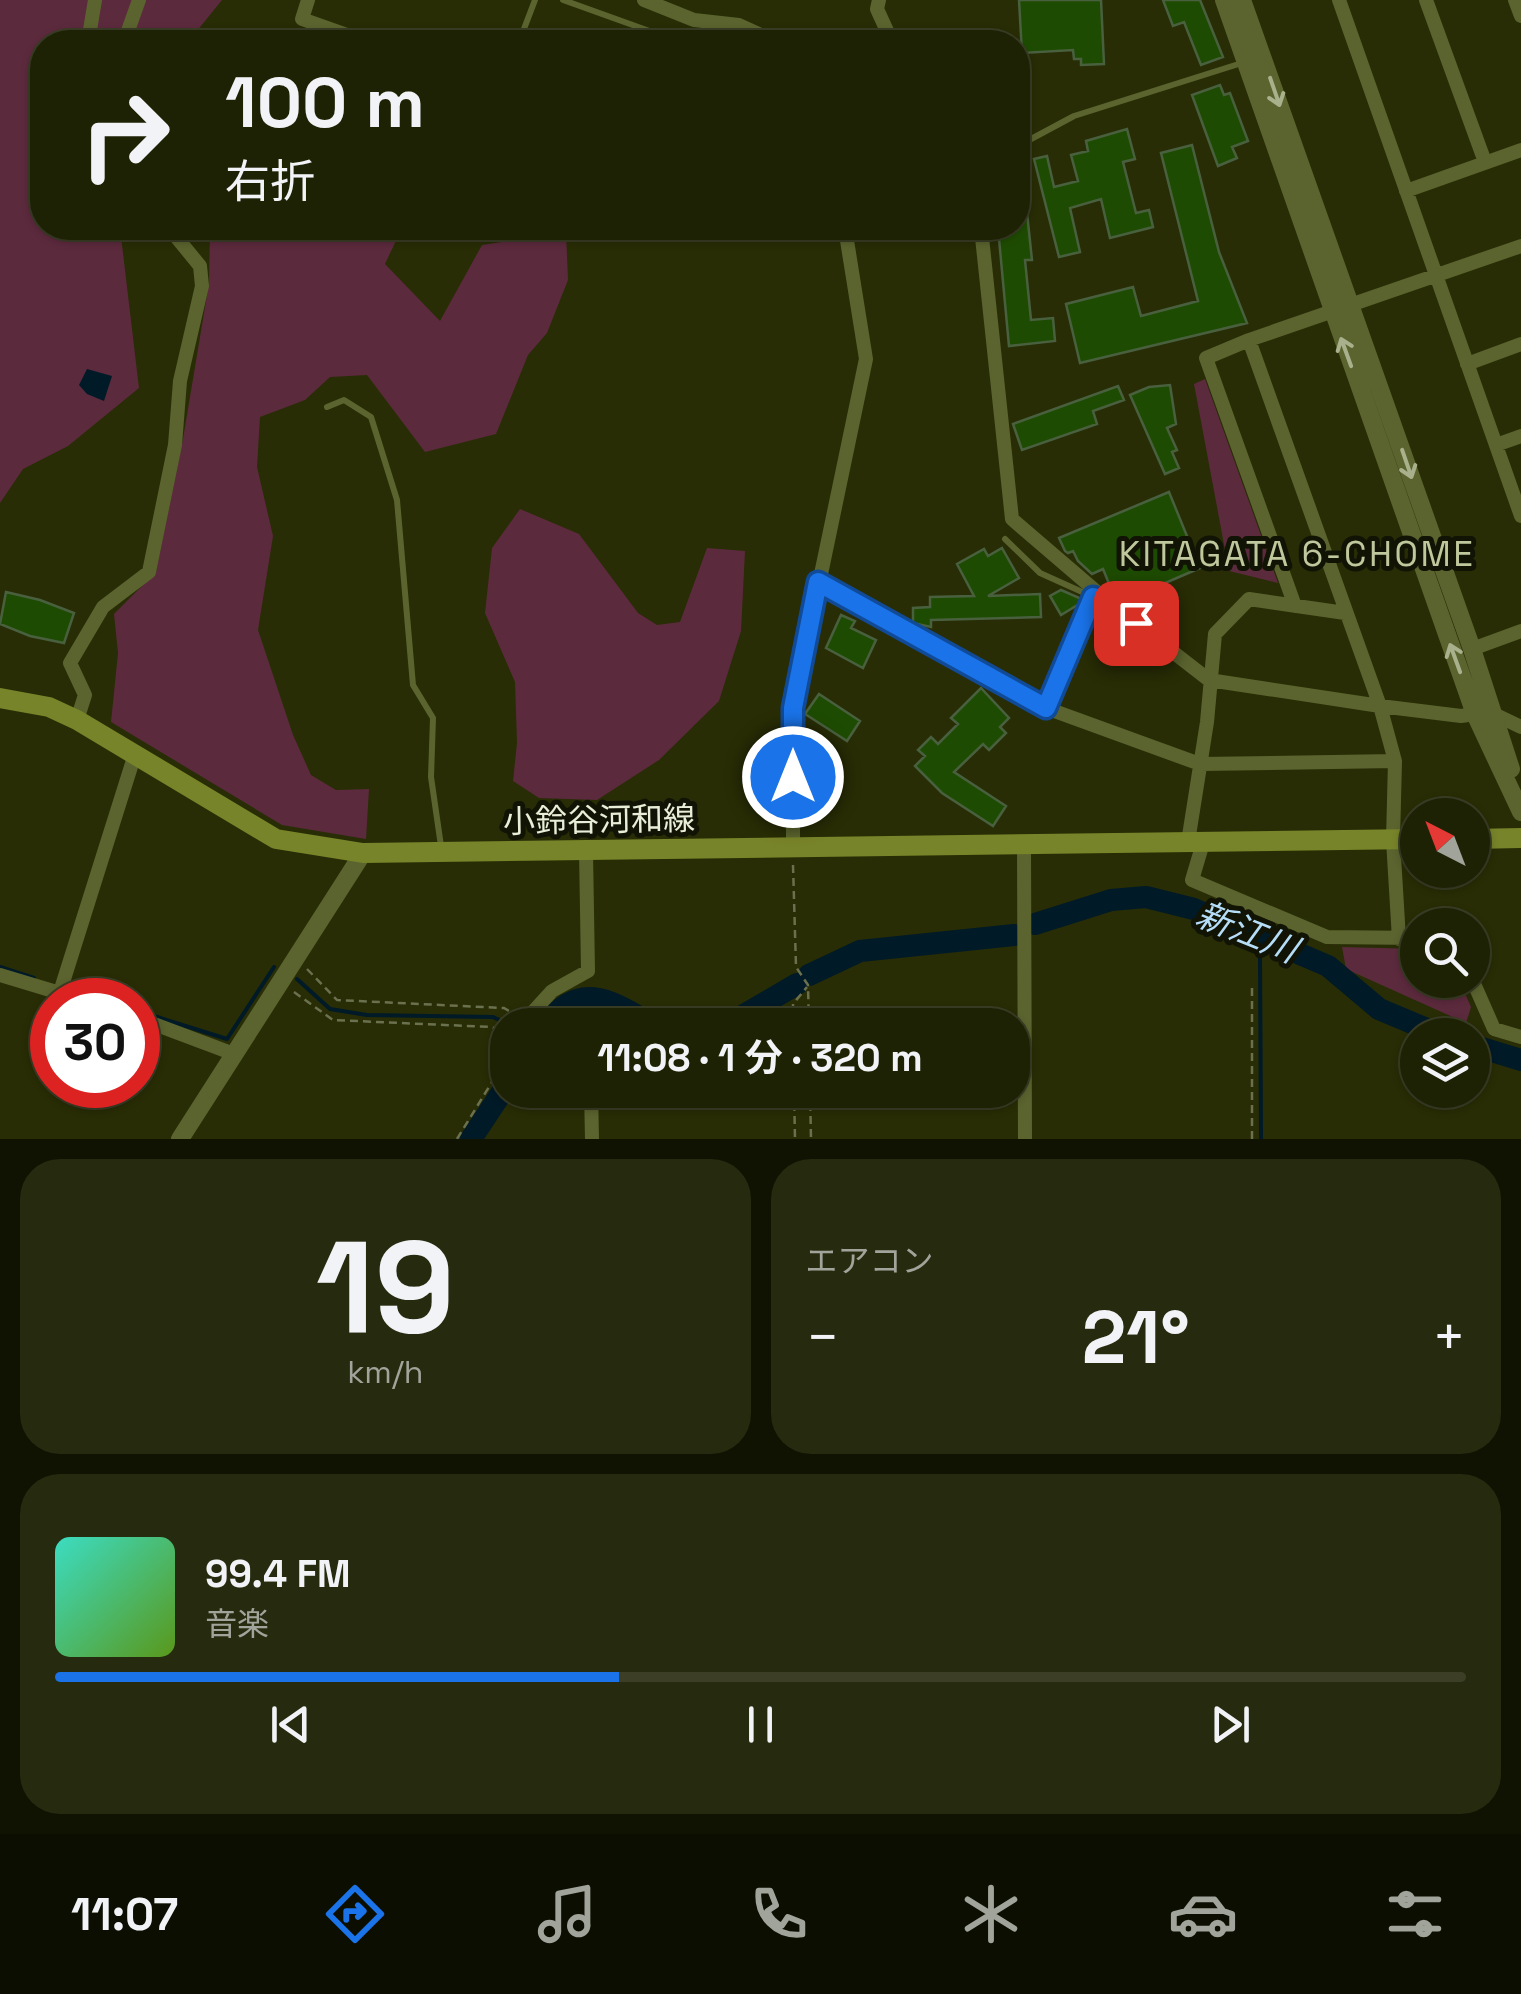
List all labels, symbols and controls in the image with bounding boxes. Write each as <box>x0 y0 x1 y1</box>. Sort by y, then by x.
text: 100 m <box>225 58 425 147</box>
icon: right <box>60 70 190 200</box>
one-way arrow <box>1267 75 1285 106</box>
text: 右折 <box>225 153 315 210</box>
one-way arrow <box>1336 338 1354 369</box>
one-way arrow <box>1399 448 1417 479</box>
district label: KITAGATA 6-CHOME <box>1119 532 1475 576</box>
pin <box>1094 581 1179 666</box>
icon: arrive <box>1109 596 1164 651</box>
one-way arrow <box>1445 643 1463 675</box>
position arrow <box>741 725 845 829</box>
street label: 小鈴谷河和線 <box>503 798 695 842</box>
north arrow <box>1400 798 1490 888</box>
map controls <box>1400 798 1490 1108</box>
water label: 新江川 <box>1190 892 1308 974</box>
button: search <box>1400 908 1490 998</box>
speed limit sign: 30 <box>30 978 160 1108</box>
button: layers <box>1400 1018 1490 1108</box>
text: 11:08 · 1 分 · 320 m <box>597 1034 923 1082</box>
text: 19 <box>316 1204 455 1370</box>
text: エアコン <box>806 1241 934 1281</box>
text: 21° <box>1082 1289 1190 1385</box>
text: − <box>806 1302 840 1372</box>
text: + <box>1432 1302 1466 1372</box>
text: km/h <box>347 1352 423 1392</box>
text: 99.4 FM <box>205 1550 351 1598</box>
text: 音楽 <box>205 1604 269 1644</box>
icon: previous <box>263 1697 318 1752</box>
icon: pause <box>733 1697 788 1752</box>
icon: next <box>1203 1697 1258 1752</box>
icon: directions <box>320 1879 390 1949</box>
icon: music <box>532 1879 602 1949</box>
icon: phone <box>744 1879 814 1949</box>
icon: climate <box>956 1879 1026 1949</box>
icon: car <box>1168 1879 1238 1949</box>
icon: filters <box>1380 1879 1450 1949</box>
text: 11:07 <box>71 1886 178 1943</box>

